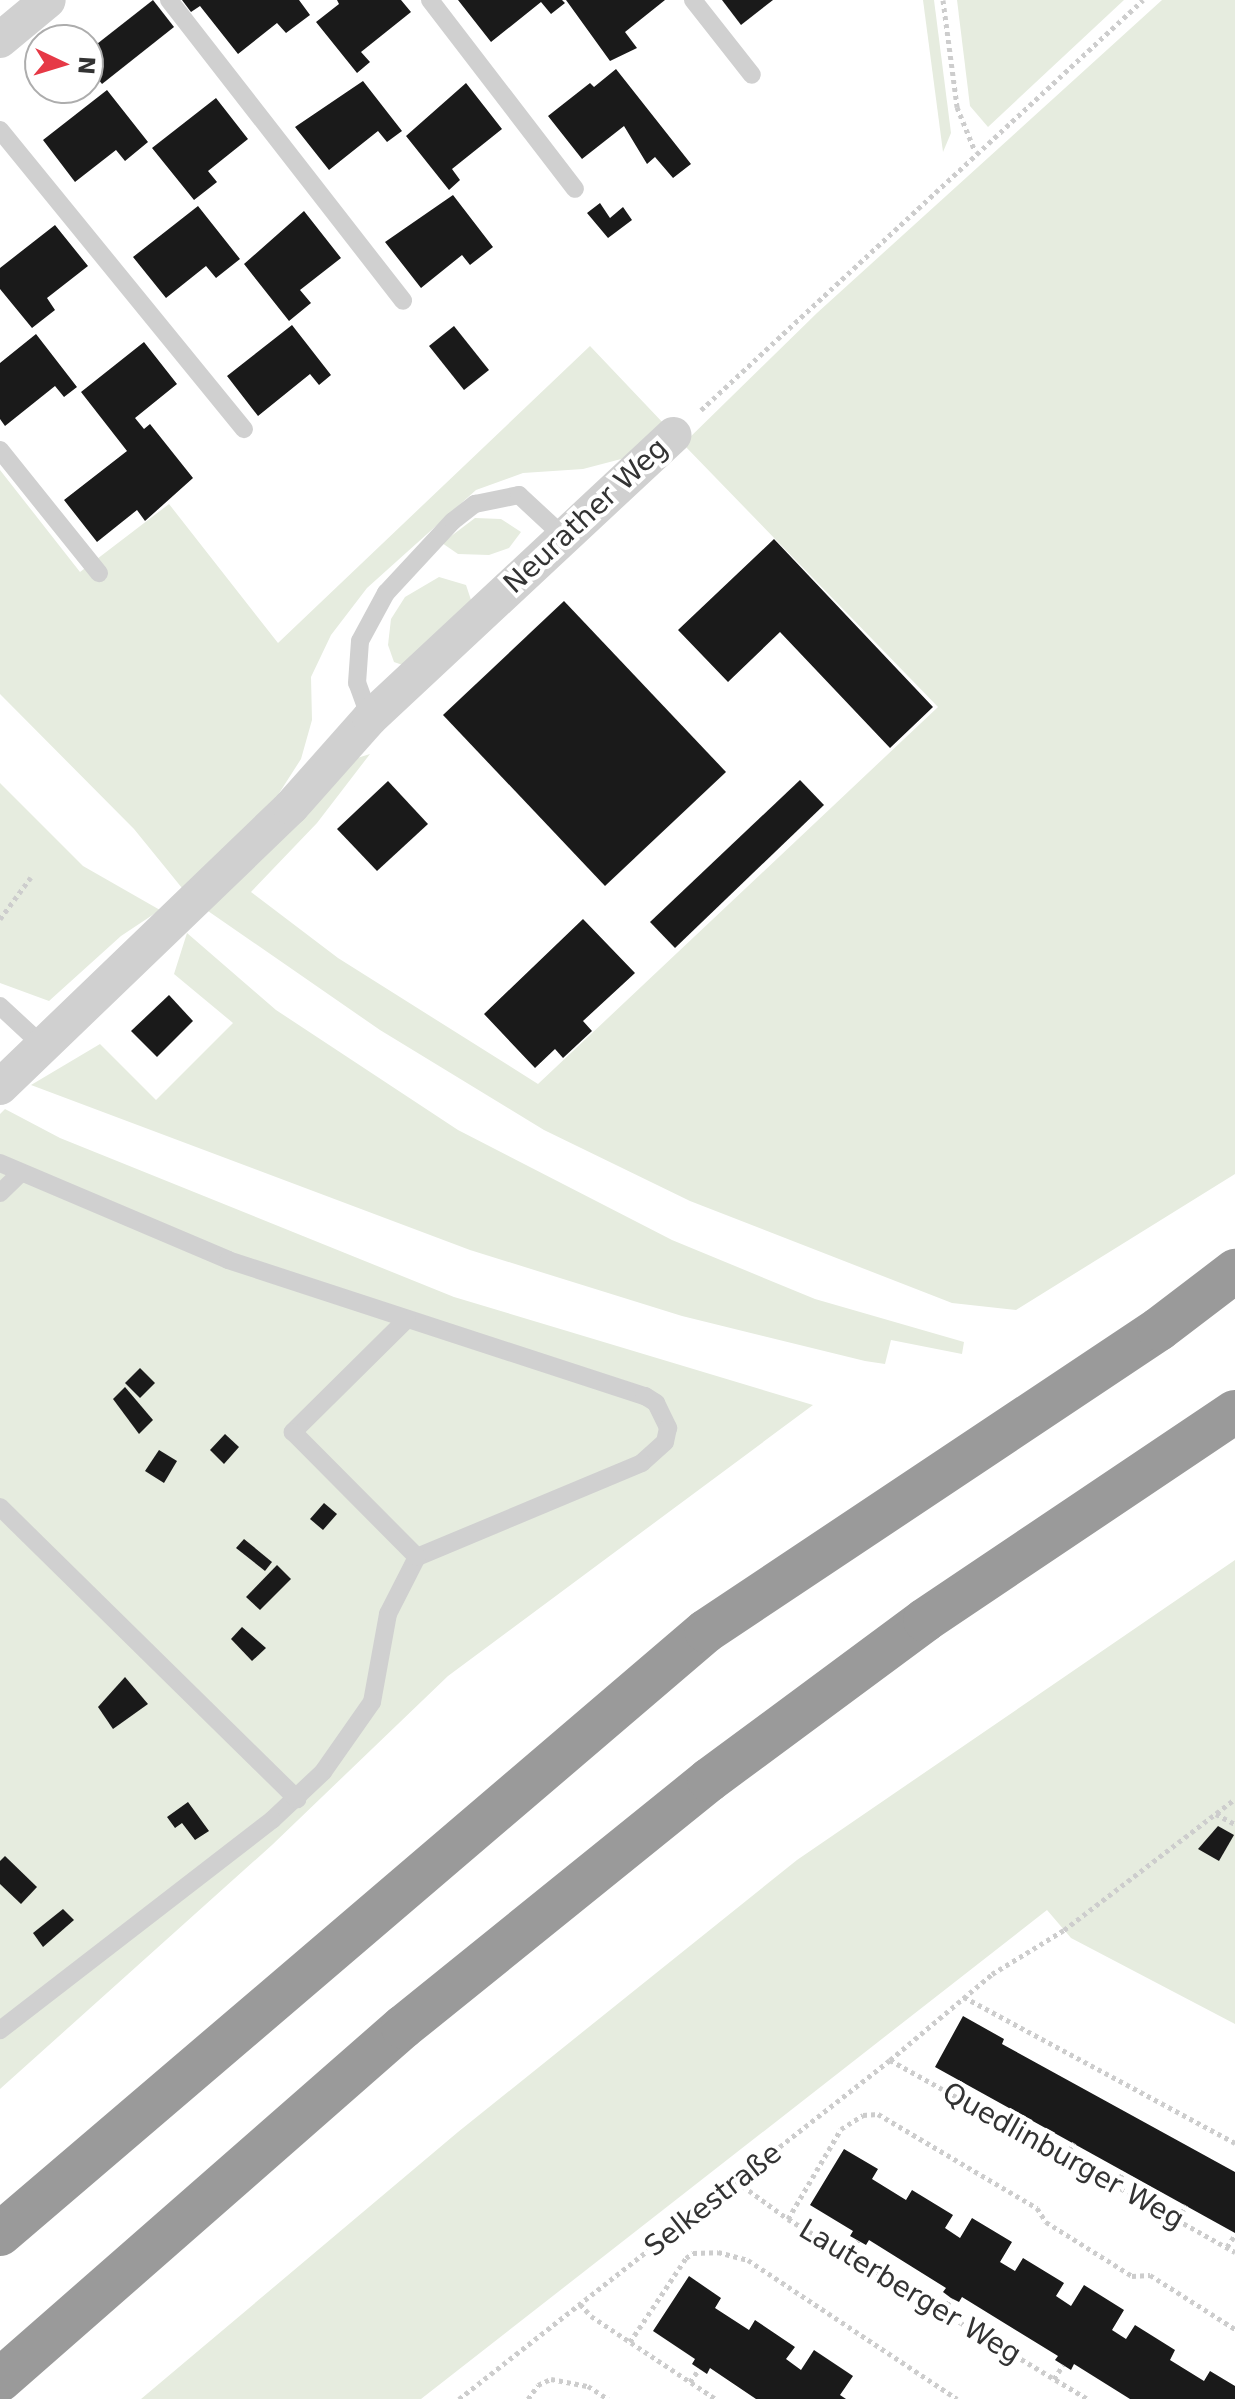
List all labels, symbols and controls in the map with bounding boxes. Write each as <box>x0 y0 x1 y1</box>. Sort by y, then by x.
north arrow <box>24 24 104 104</box>
text: N <box>73 56 100 76</box>
street label: Neurather Weg <box>497 431 675 601</box>
street label: Quedlinburger Weg <box>936 2076 1190 2236</box>
street label: Selkestraße <box>638 2136 788 2264</box>
street label: Lauterberger Weg <box>793 2213 1027 2371</box>

